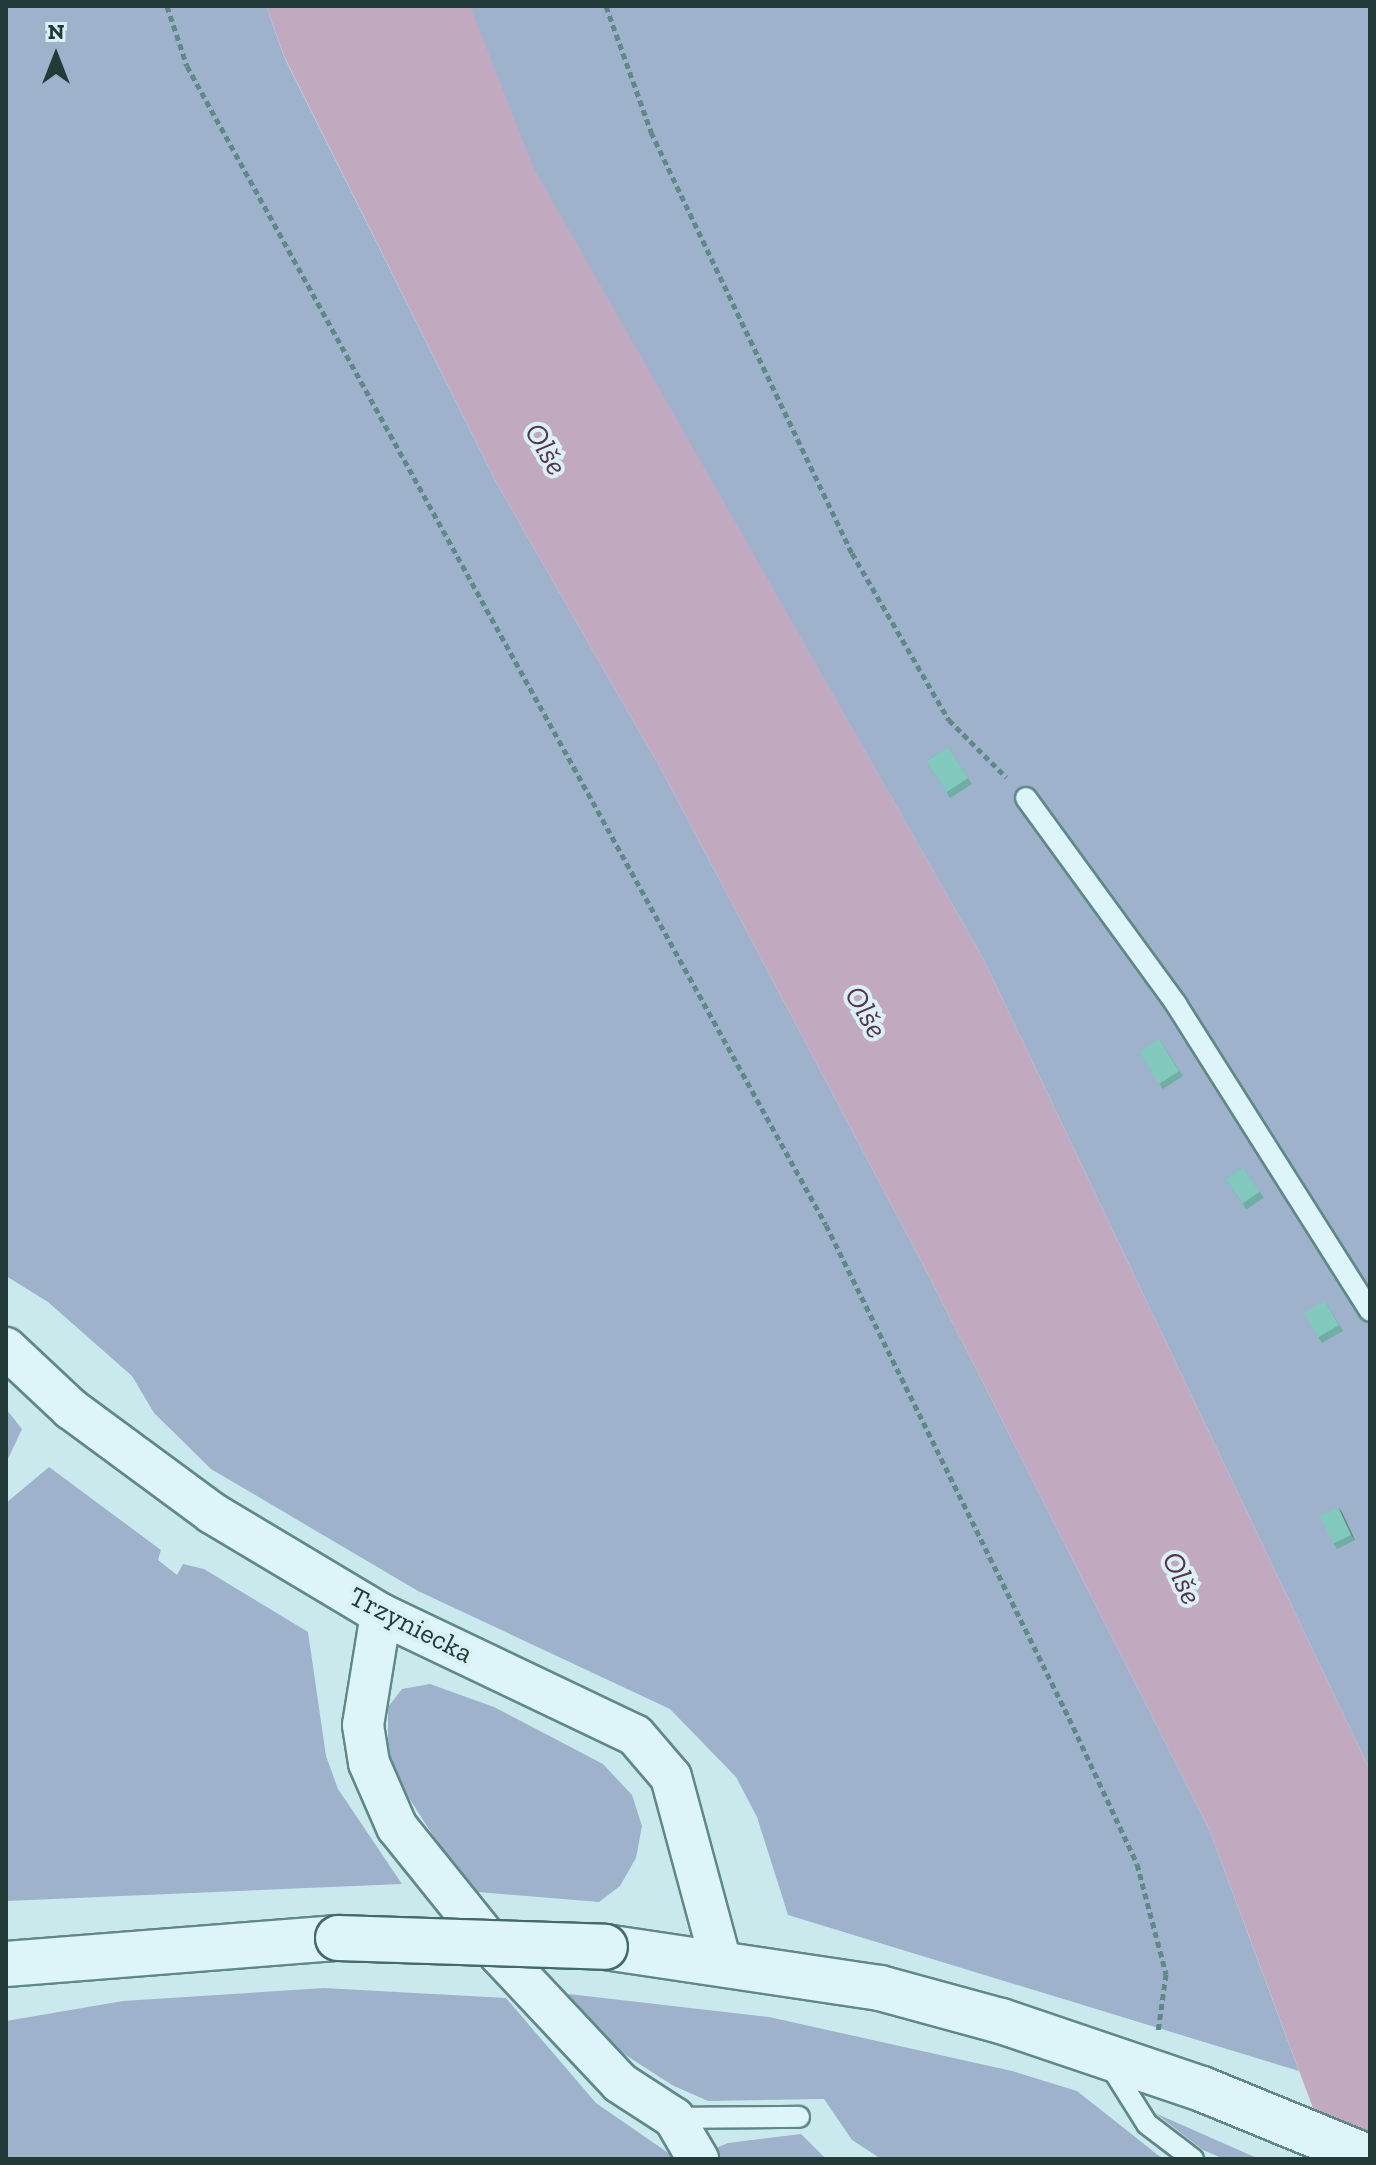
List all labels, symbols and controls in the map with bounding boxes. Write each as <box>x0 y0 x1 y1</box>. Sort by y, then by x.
north arrow <box>16 16 96 96</box>
text: N <box>48 18 64 45</box>
water label: Olše <box>517 417 575 481</box>
water label: Olše <box>837 980 895 1044</box>
water label: Olše <box>1154 1546 1210 1610</box>
street label: Trzyniecka <box>344 1580 478 1670</box>

